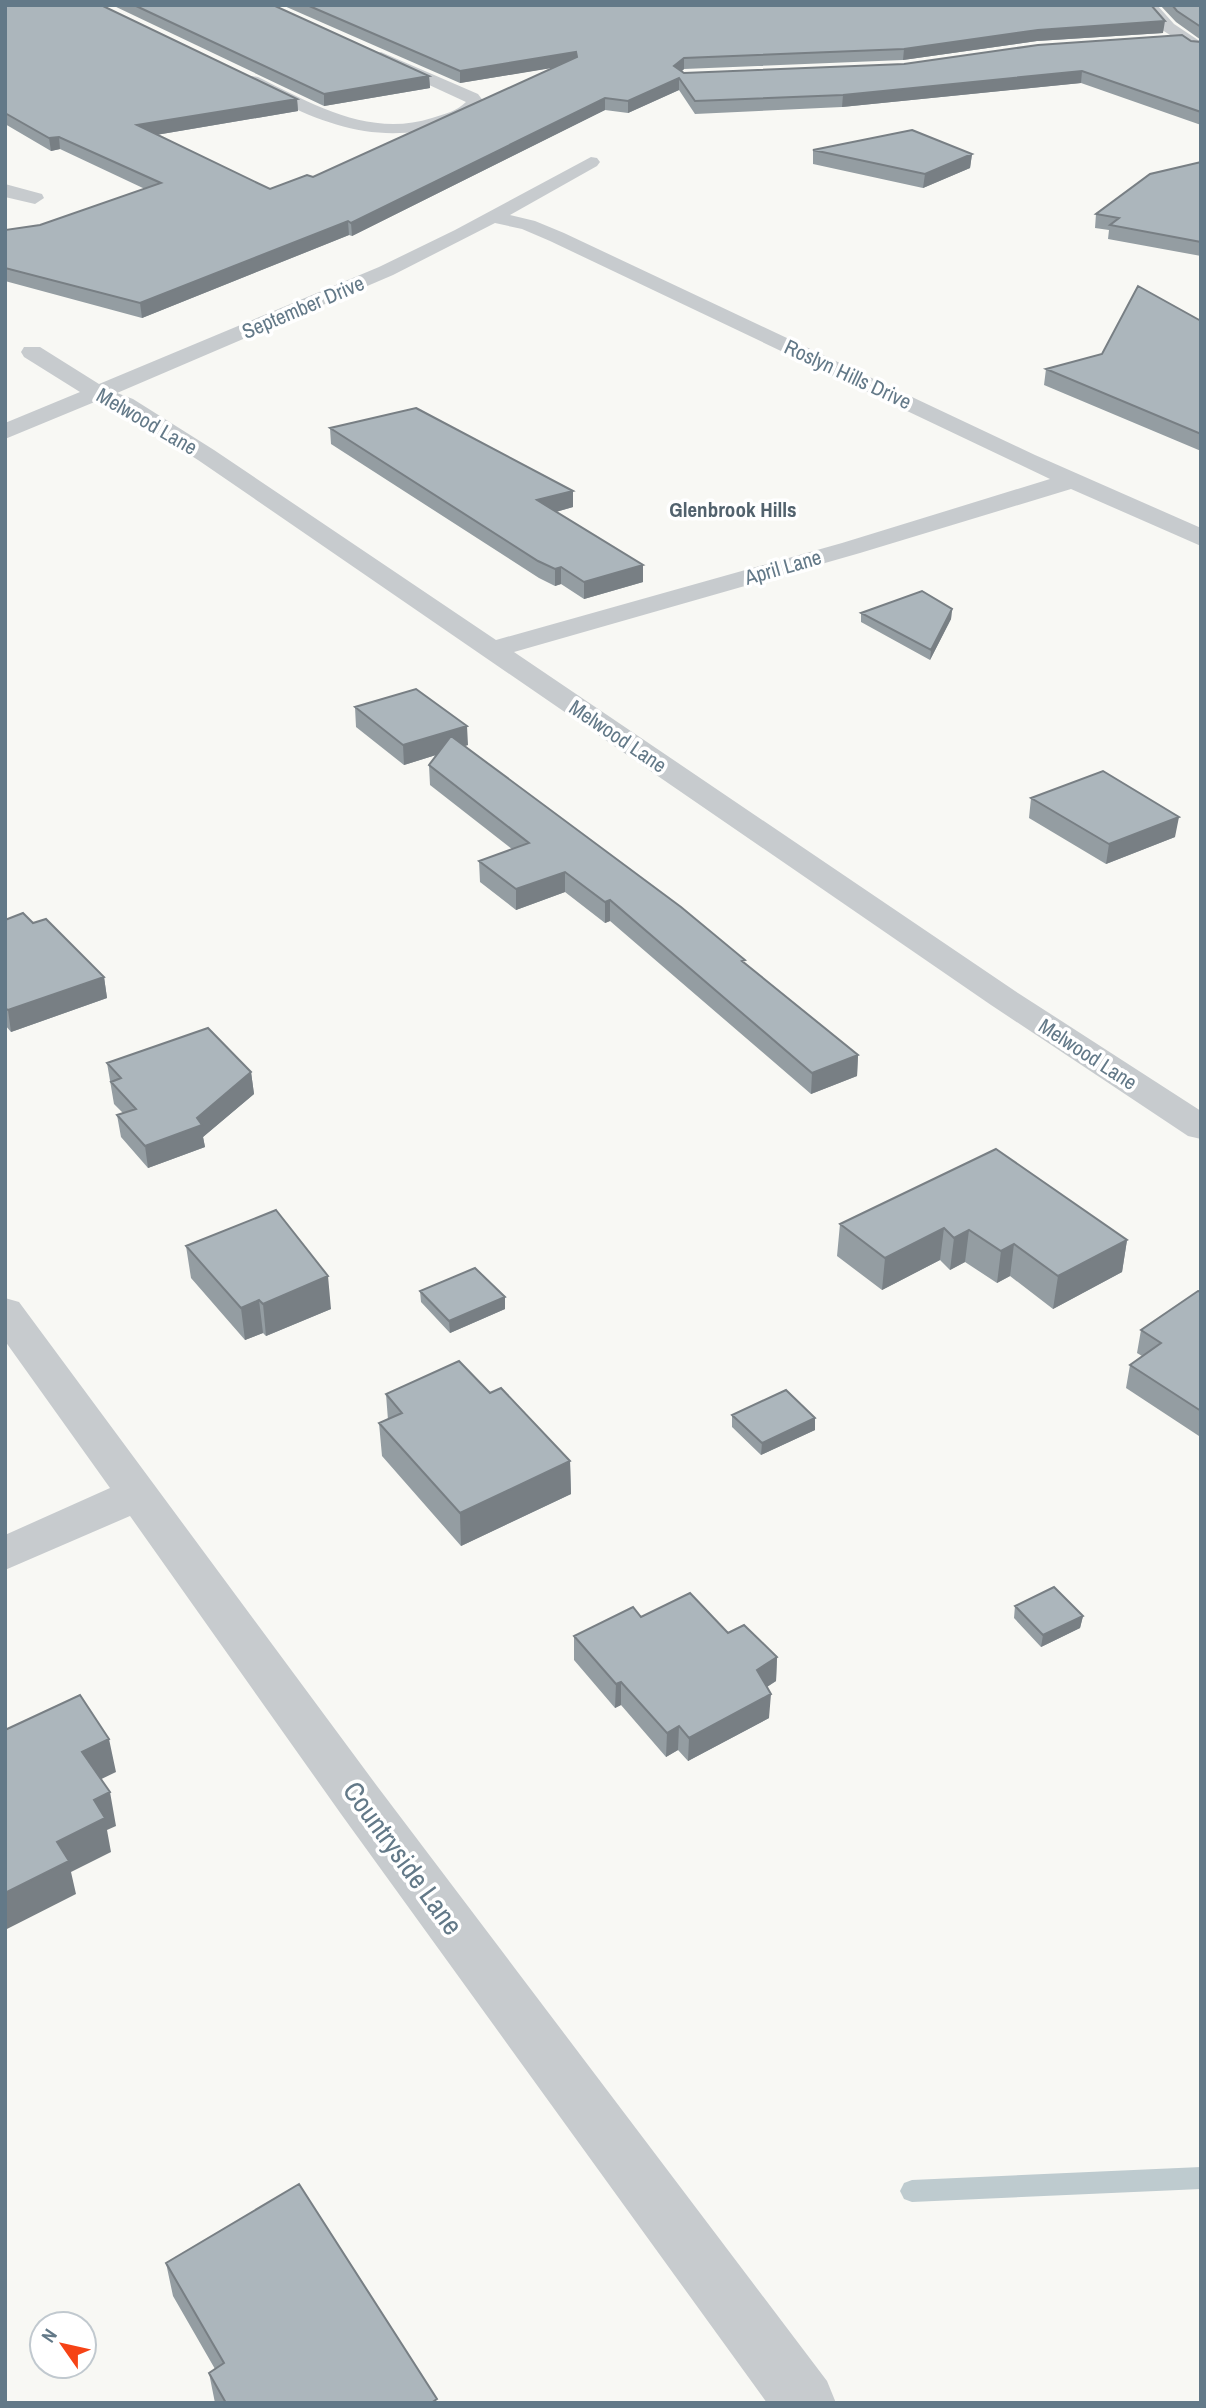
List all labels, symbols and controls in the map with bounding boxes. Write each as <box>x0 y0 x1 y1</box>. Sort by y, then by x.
street label: September Drive <box>237 268 369 346</box>
street label: Roslyn Hills Drive <box>780 332 916 416</box>
street label: Melwood Lane <box>91 380 203 462</box>
district label: Glenbrook Hills <box>669 495 797 524</box>
street label: April Lane <box>740 542 825 592</box>
street label: Melwood Lane <box>563 693 673 779</box>
street label: Melwood Lane <box>1033 1011 1143 1097</box>
street label: Countryside Lane <box>334 1774 472 1942</box>
north arrow <box>28 2310 98 2380</box>
text: N <box>35 2324 63 2347</box>

